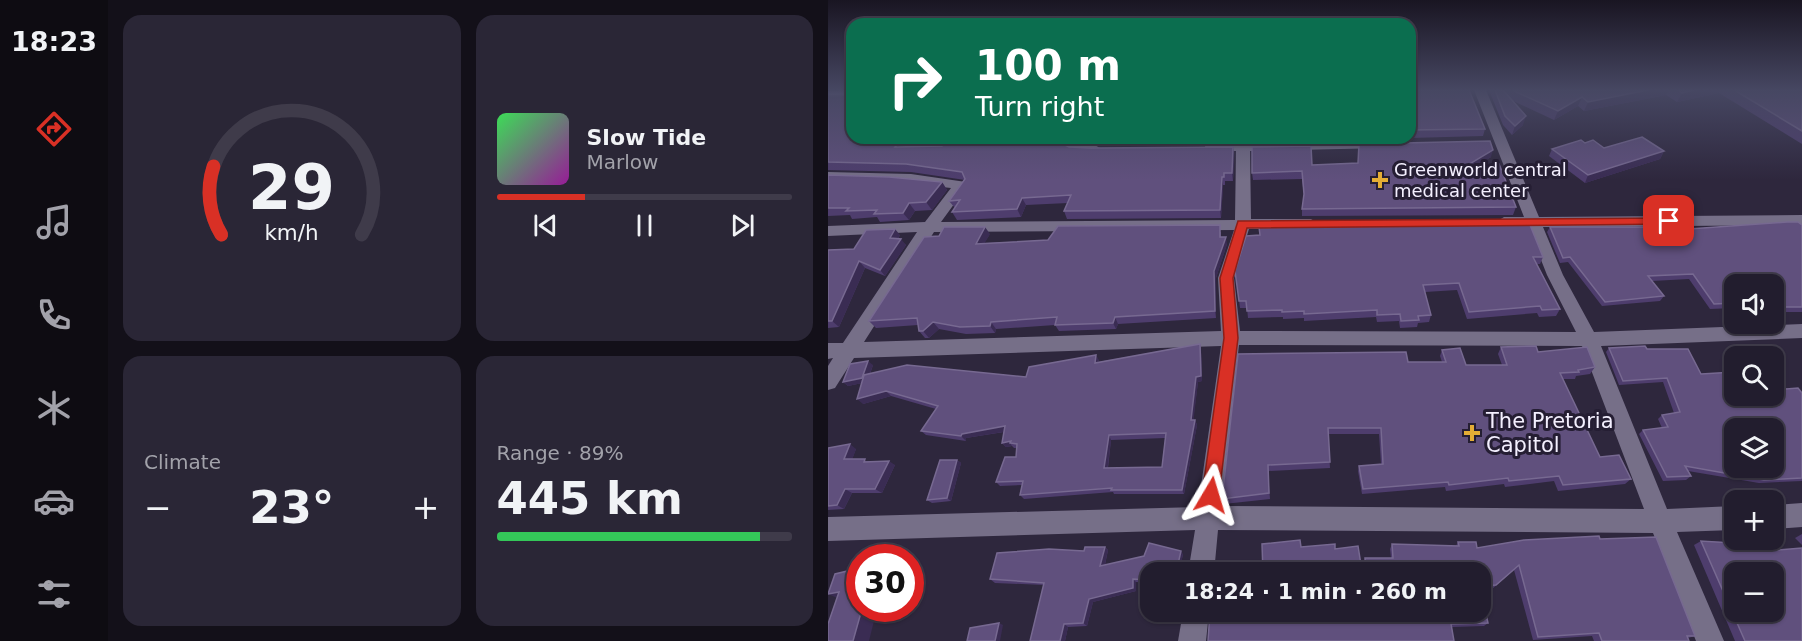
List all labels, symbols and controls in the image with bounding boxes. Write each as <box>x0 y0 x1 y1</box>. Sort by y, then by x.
text: 18:23 <box>11 26 97 57</box>
text: 100 m <box>975 41 1121 90</box>
icon: right <box>876 42 954 120</box>
text: Turn right <box>975 91 1104 122</box>
icon: directions <box>33 108 75 150</box>
text: Slow Tide <box>587 125 706 150</box>
text: Marlow <box>587 150 658 174</box>
text: 29 <box>248 151 335 224</box>
place label: Greenworld central medical center <box>1394 159 1567 201</box>
marker: Greenworld central medical center <box>1371 171 1389 189</box>
pin <box>1643 195 1694 246</box>
icon: music <box>33 201 75 243</box>
icon: arrive <box>1652 204 1685 237</box>
icon: previous <box>529 209 562 242</box>
icon: pause <box>628 209 661 242</box>
icon: next <box>726 209 759 242</box>
text: km/h <box>265 220 319 245</box>
map controls <box>1724 274 1784 622</box>
button: sound <box>1724 274 1784 334</box>
icon: phone <box>33 294 75 336</box>
button: search <box>1724 346 1784 406</box>
icon: climate <box>33 387 75 429</box>
place label: The Pretoria Capitol <box>1485 409 1614 457</box>
button: layers <box>1724 418 1784 478</box>
marker: The Pretoria Capitol <box>1463 424 1481 442</box>
text: Range · 89% <box>497 441 623 465</box>
text: Climate <box>144 450 221 474</box>
position arrow <box>1179 463 1243 527</box>
text: 445 km <box>497 472 683 525</box>
icon: car <box>33 480 75 522</box>
text: 23° <box>249 481 334 534</box>
text: − <box>144 488 172 527</box>
text: + <box>412 488 440 527</box>
button: + <box>1724 490 1784 550</box>
speed limit sign: 30 <box>846 544 924 622</box>
button: − <box>1724 562 1784 622</box>
icon: filters <box>33 573 75 615</box>
text: 18:24 · 1 min · 260 m <box>1184 579 1447 604</box>

